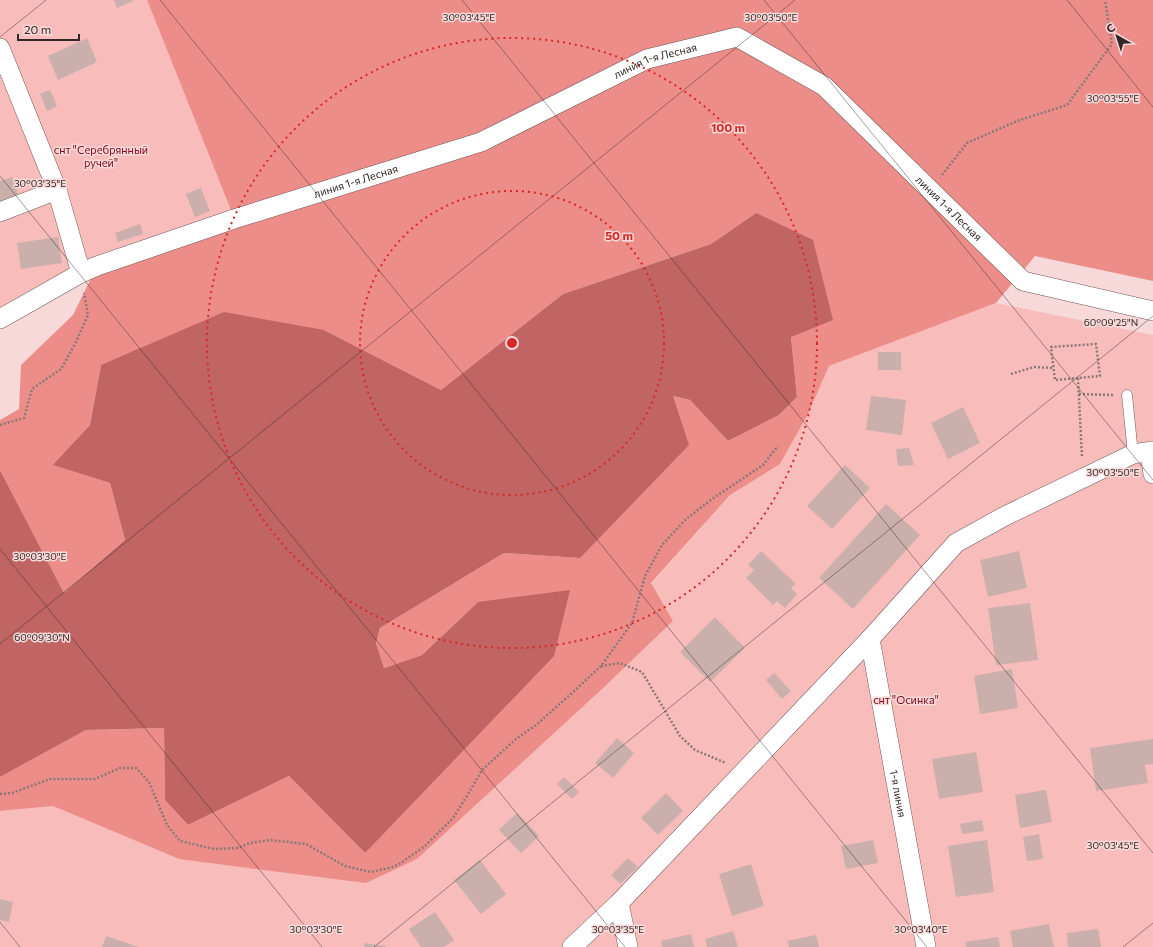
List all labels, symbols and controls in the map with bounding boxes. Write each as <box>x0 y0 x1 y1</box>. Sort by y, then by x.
text: 30°03'45"E <box>443 11 495 23</box>
text: 30°03'50"E <box>744 11 798 23</box>
scale bar <box>18 16 79 42</box>
north arrow <box>1097 16 1137 56</box>
text: С <box>1103 20 1118 35</box>
text: 20 m <box>24 22 51 36</box>
street label: линия 1-я Лесная <box>611 40 698 81</box>
text: 30°03'55"E <box>1087 92 1139 104</box>
text: 100 m <box>711 120 745 134</box>
park label: снт "Серебрянный ручей" <box>54 143 148 169</box>
street label: линия 1-я Лесная <box>312 161 399 200</box>
street label: линия 1-я Лесная <box>913 173 985 243</box>
text: 30°03'35"E <box>14 177 66 189</box>
text: 50 m <box>605 228 633 242</box>
text: 60°09'25"N <box>1084 316 1138 328</box>
centre of rings <box>505 336 519 350</box>
text: 30°03'50"E <box>1086 466 1140 478</box>
text: 30°03'30"E <box>13 550 67 562</box>
text: 60°09'30"N <box>14 631 70 643</box>
park label: снт "Осинка" <box>873 693 939 706</box>
street label: 1-я линия <box>888 768 909 818</box>
text: 30°03'45"E <box>1087 839 1139 851</box>
text: 30°03'30"E <box>289 923 343 935</box>
text: 30°03'35"E <box>592 923 644 935</box>
text: 30°03'40"E <box>894 923 948 935</box>

